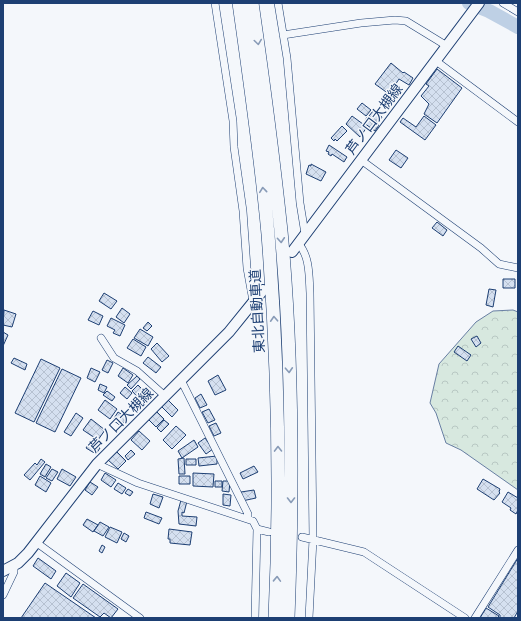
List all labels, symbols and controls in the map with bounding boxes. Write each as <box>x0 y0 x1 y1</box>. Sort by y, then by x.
one-way arrow <box>253 39 262 45</box>
street label: 芦ノ口大槻線 <box>341 79 407 159</box>
one-way arrow <box>259 187 268 193</box>
one-way arrow <box>277 237 286 243</box>
street label: 東北自動車道 <box>245 269 269 353</box>
one-way arrow <box>269 316 278 322</box>
one-way arrow <box>285 367 293 373</box>
street label: 芦ノ口大槻線 <box>84 383 158 457</box>
one-way arrow <box>274 446 282 452</box>
one-way arrow <box>287 497 295 503</box>
one-way arrow <box>273 576 281 582</box>

